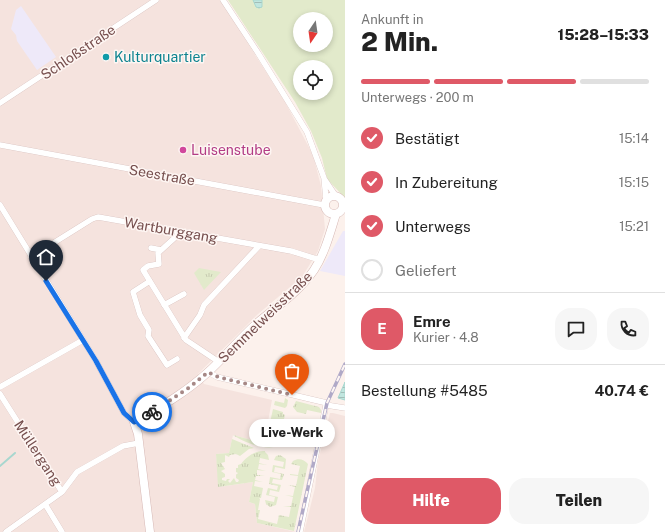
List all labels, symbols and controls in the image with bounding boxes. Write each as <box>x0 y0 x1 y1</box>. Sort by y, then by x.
north arrow <box>293 12 333 52</box>
map controls <box>293 12 333 100</box>
text: Ankunft in <box>361 12 424 27</box>
street label: Schloßstraße <box>38 21 118 83</box>
text: 2 Min. <box>361 26 438 57</box>
text: 15:28–15:33 <box>558 26 649 43</box>
place label: Kulturquartier <box>114 49 206 65</box>
marker: Kulturquartier <box>101 52 111 62</box>
button: locate <box>293 60 333 100</box>
text: Unterwegs · 200 m <box>361 90 474 105</box>
icon: check <box>361 127 383 149</box>
text: Bestätigt <box>395 130 459 147</box>
text: 15:14 <box>619 131 649 146</box>
place label: Luisenstube <box>191 142 271 158</box>
marker: Luisenstube <box>178 145 188 155</box>
street label: Seestraße <box>128 161 196 189</box>
icon: check <box>361 171 383 193</box>
text: In Zubereitung <box>395 174 498 191</box>
text: 15:15 <box>619 175 649 190</box>
street label: Wartburggang <box>123 214 219 246</box>
icon: check <box>361 215 383 237</box>
text: Unterwegs <box>395 218 471 235</box>
text: 15:21 <box>619 219 649 234</box>
pin <box>29 240 63 281</box>
icon: home <box>35 246 57 268</box>
text: Geliefert <box>395 262 457 279</box>
street label: Semmelweisstraße <box>215 268 315 366</box>
button: chat <box>555 308 597 350</box>
button: phone <box>607 308 649 350</box>
text: Emre <box>413 313 451 330</box>
text: E <box>377 320 387 337</box>
text: Kurier · 4.8 <box>413 330 479 345</box>
pin <box>275 354 309 395</box>
icon: bag <box>281 360 303 382</box>
text: Bestellung #5485 <box>361 382 488 399</box>
text: 40.74 € <box>594 382 649 399</box>
courier <box>132 392 172 432</box>
icon: bike <box>141 401 163 423</box>
street label: Müllergang <box>11 417 65 489</box>
callout: Live-Werk <box>249 419 335 447</box>
text: Live-Werk <box>261 425 323 440</box>
button: Hilfe <box>361 478 501 524</box>
button: Teilen <box>509 478 649 524</box>

